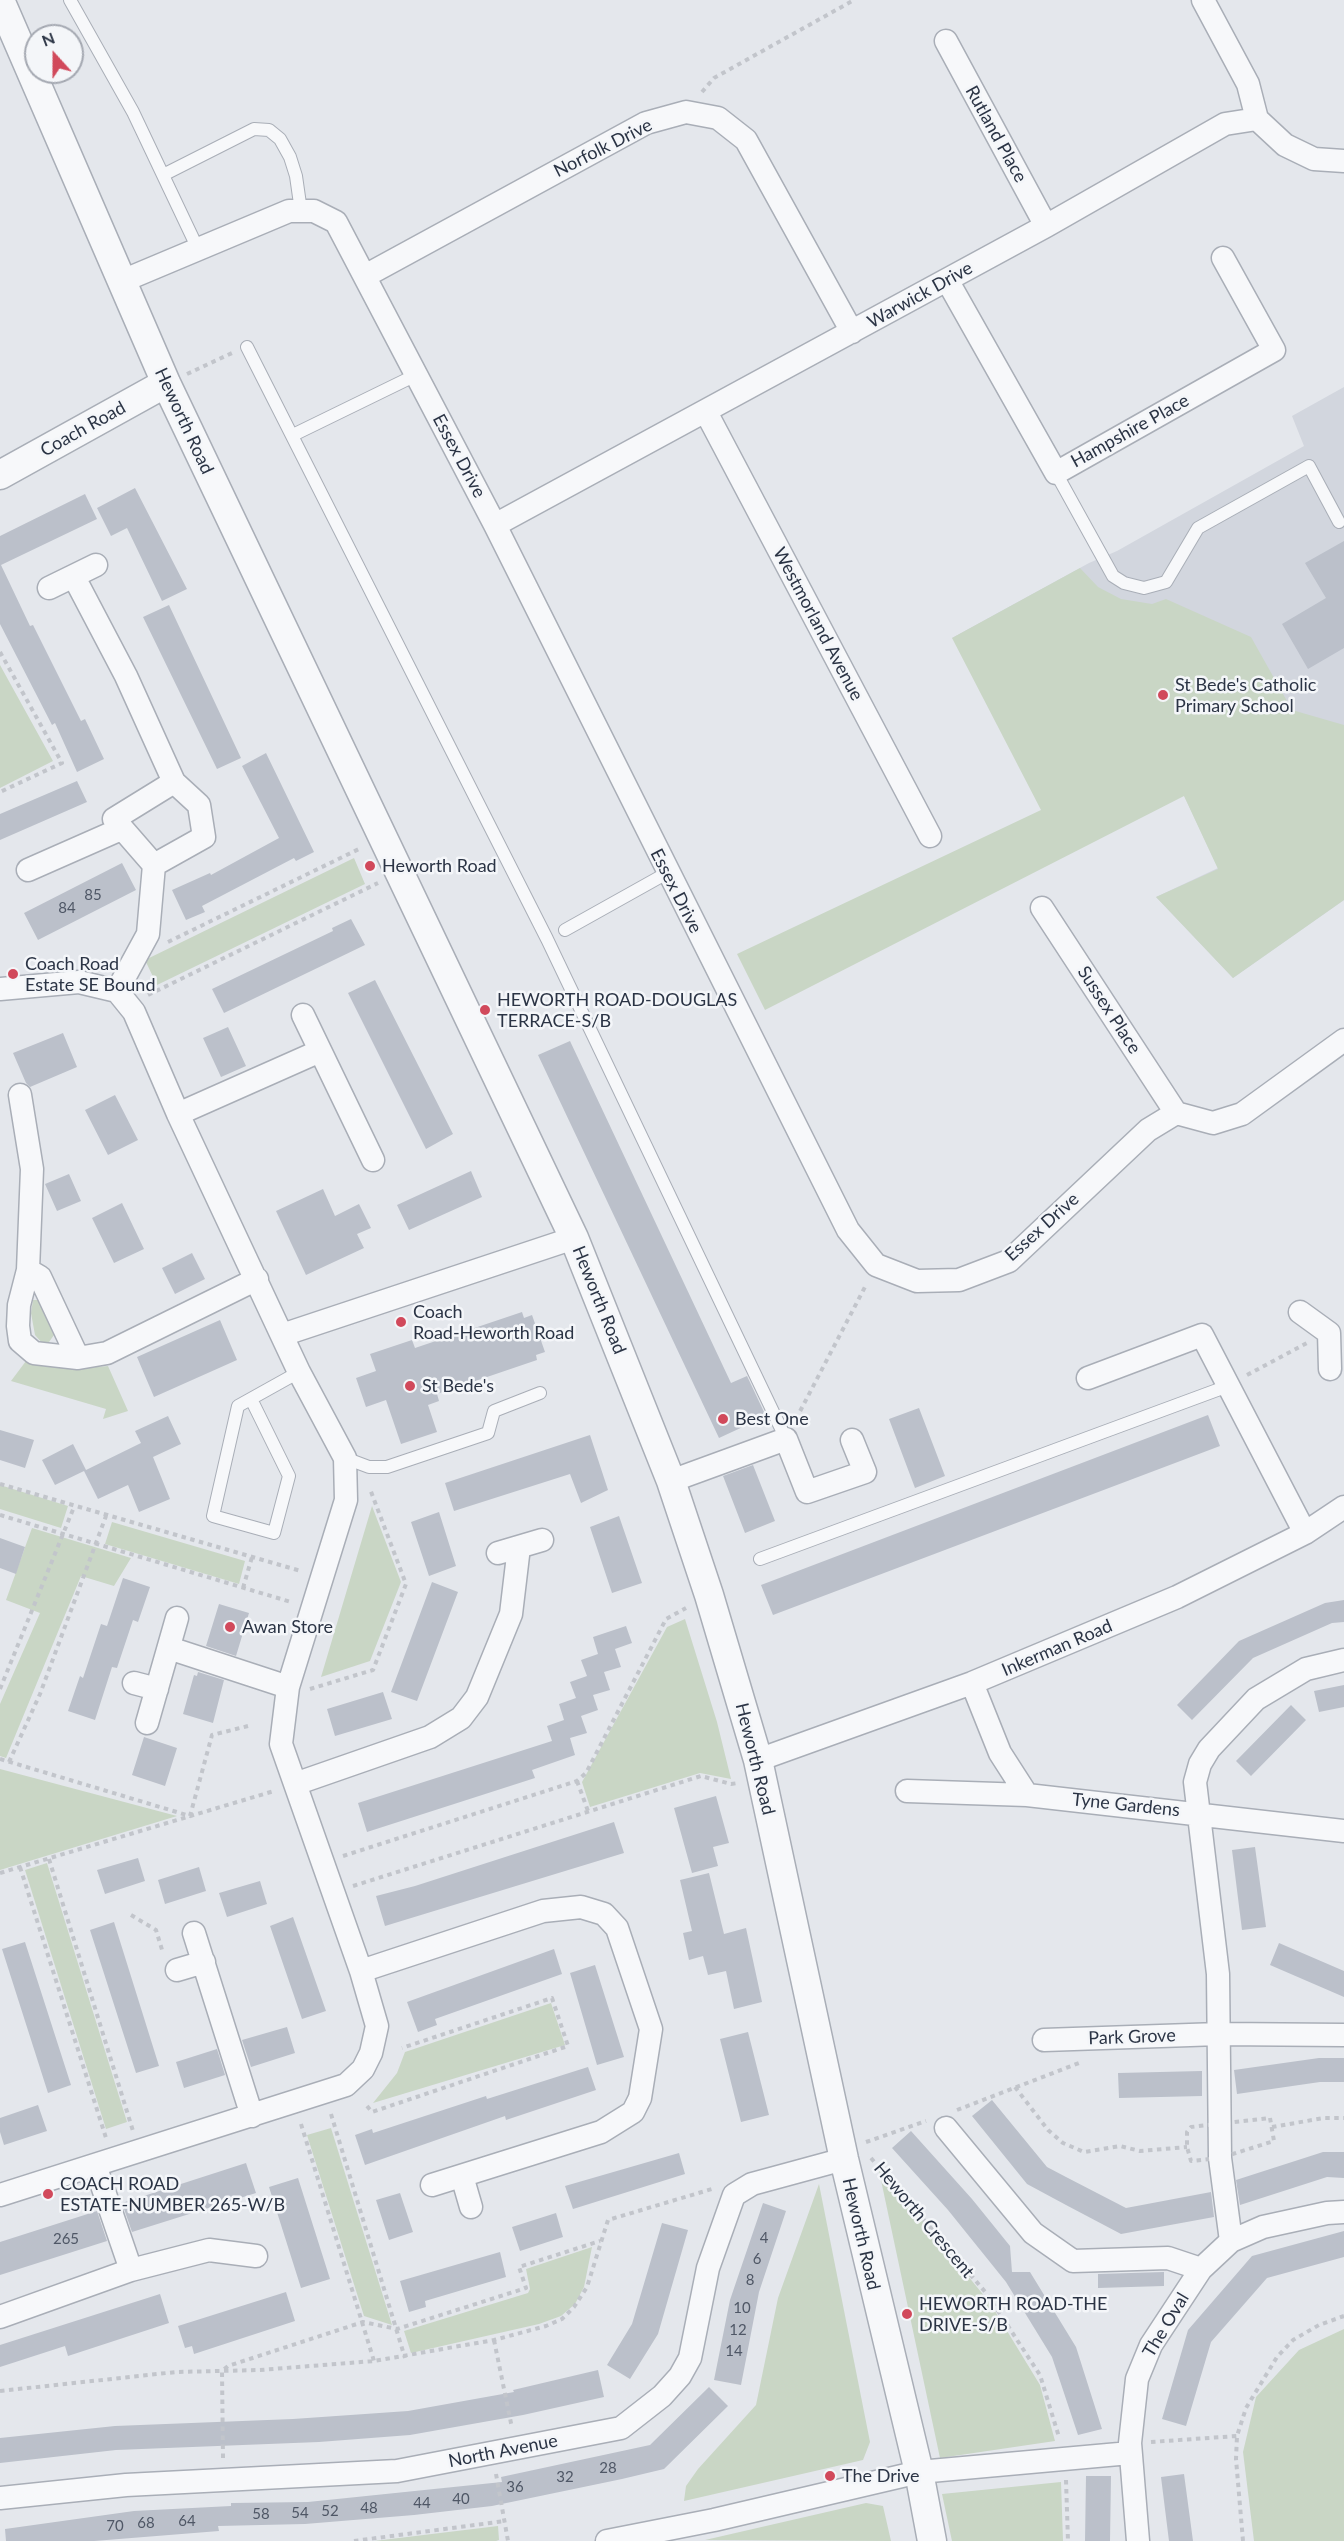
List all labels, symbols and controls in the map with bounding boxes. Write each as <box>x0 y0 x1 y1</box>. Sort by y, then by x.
north arrow <box>24 24 84 84</box>
text: N <box>39 28 57 50</box>
street label: Rutland Place <box>961 82 1031 186</box>
street label: Norfolk Drive <box>550 114 656 182</box>
street label: Warwick Drive <box>864 257 976 333</box>
street label: Heworth Road <box>150 364 218 478</box>
street label: Hampshire Place <box>1067 390 1193 472</box>
street label: Coach Road <box>37 397 129 461</box>
street label: Essex Drive <box>428 410 490 502</box>
street label: Westmorland Avenue <box>768 544 868 704</box>
place label: St Bede's Catholic Primary School <box>1175 674 1316 716</box>
marker: St Bede's Catholic Primary School <box>1156 688 1170 702</box>
street label: Essex Drive <box>646 845 706 937</box>
place label: Heworth Road <box>382 855 497 877</box>
marker: Heworth Road <box>363 859 377 873</box>
house number: 85 <box>84 886 102 904</box>
house number: 84 <box>58 899 76 917</box>
place label: Coach Road Estate SE Bound <box>25 953 155 996</box>
street label: Sussex Place <box>1073 962 1145 1058</box>
marker: Coach Road Estate SE Bound <box>6 967 20 981</box>
place label: HEWORTH ROAD-DOUGLAS TERRACE-S/B <box>497 989 737 1032</box>
marker: HEWORTH ROAD-DOUGLAS TERRACE-S/B <box>478 1003 492 1017</box>
street label: Essex Drive <box>1001 1188 1083 1266</box>
street label: Heworth Road <box>568 1243 630 1357</box>
place label: Coach Road-Heworth Road <box>413 1301 574 1344</box>
marker: Coach Road-Heworth Road <box>394 1315 408 1329</box>
place label: St Bede's <box>422 1375 494 1397</box>
marker: St Bede's <box>403 1379 417 1393</box>
place label: Best One <box>735 1408 809 1430</box>
marker: Best One <box>716 1412 730 1426</box>
street label: Inkerman Road <box>998 1615 1116 1681</box>
place label: Awan Store <box>242 1616 333 1638</box>
marker: Awan Store <box>223 1620 237 1634</box>
street label: Heworth Road <box>731 1701 779 1817</box>
street label: Tyne Gardens <box>1071 1789 1181 1821</box>
street label: Park Grove <box>1088 2025 1176 2049</box>
street label: Heworth Crescent <box>869 2158 979 2282</box>
place label: COACH ROAD ESTATE-NUMBER 265-W/B <box>60 2173 285 2216</box>
street label: Heworth Road <box>838 2176 884 2292</box>
marker: COACH ROAD ESTATE-NUMBER 265-W/B <box>41 2187 55 2201</box>
house number: 4 <box>760 2229 768 2247</box>
house number: 265 <box>53 2230 79 2248</box>
house number: 6 <box>753 2250 761 2268</box>
house number: 8 <box>746 2271 754 2289</box>
street label: The Oval <box>1138 2289 1194 2361</box>
place label: HEWORTH ROAD-THE DRIVE-S/B <box>919 2293 1107 2336</box>
house number: 10 <box>733 2299 751 2317</box>
marker: HEWORTH ROAD-THE DRIVE-S/B <box>900 2307 914 2321</box>
house number: 12 <box>729 2321 747 2339</box>
house number: 14 <box>725 2342 743 2360</box>
street label: North Avenue <box>447 2430 559 2472</box>
house number: 28 <box>599 2459 617 2477</box>
place label: The Drive <box>842 2465 920 2487</box>
house number: 32 <box>556 2468 574 2486</box>
marker: The Drive <box>823 2469 837 2483</box>
house number: 36 <box>506 2478 524 2496</box>
house number: 40 <box>452 2490 470 2508</box>
house number: 44 <box>413 2494 431 2512</box>
house number: 48 <box>360 2499 378 2517</box>
house number: 52 <box>321 2502 339 2520</box>
house number: 54 <box>291 2504 309 2522</box>
house number: 58 <box>252 2505 270 2523</box>
house number: 64 <box>178 2512 196 2530</box>
house number: 68 <box>137 2514 155 2532</box>
house number: 70 <box>106 2517 124 2535</box>

